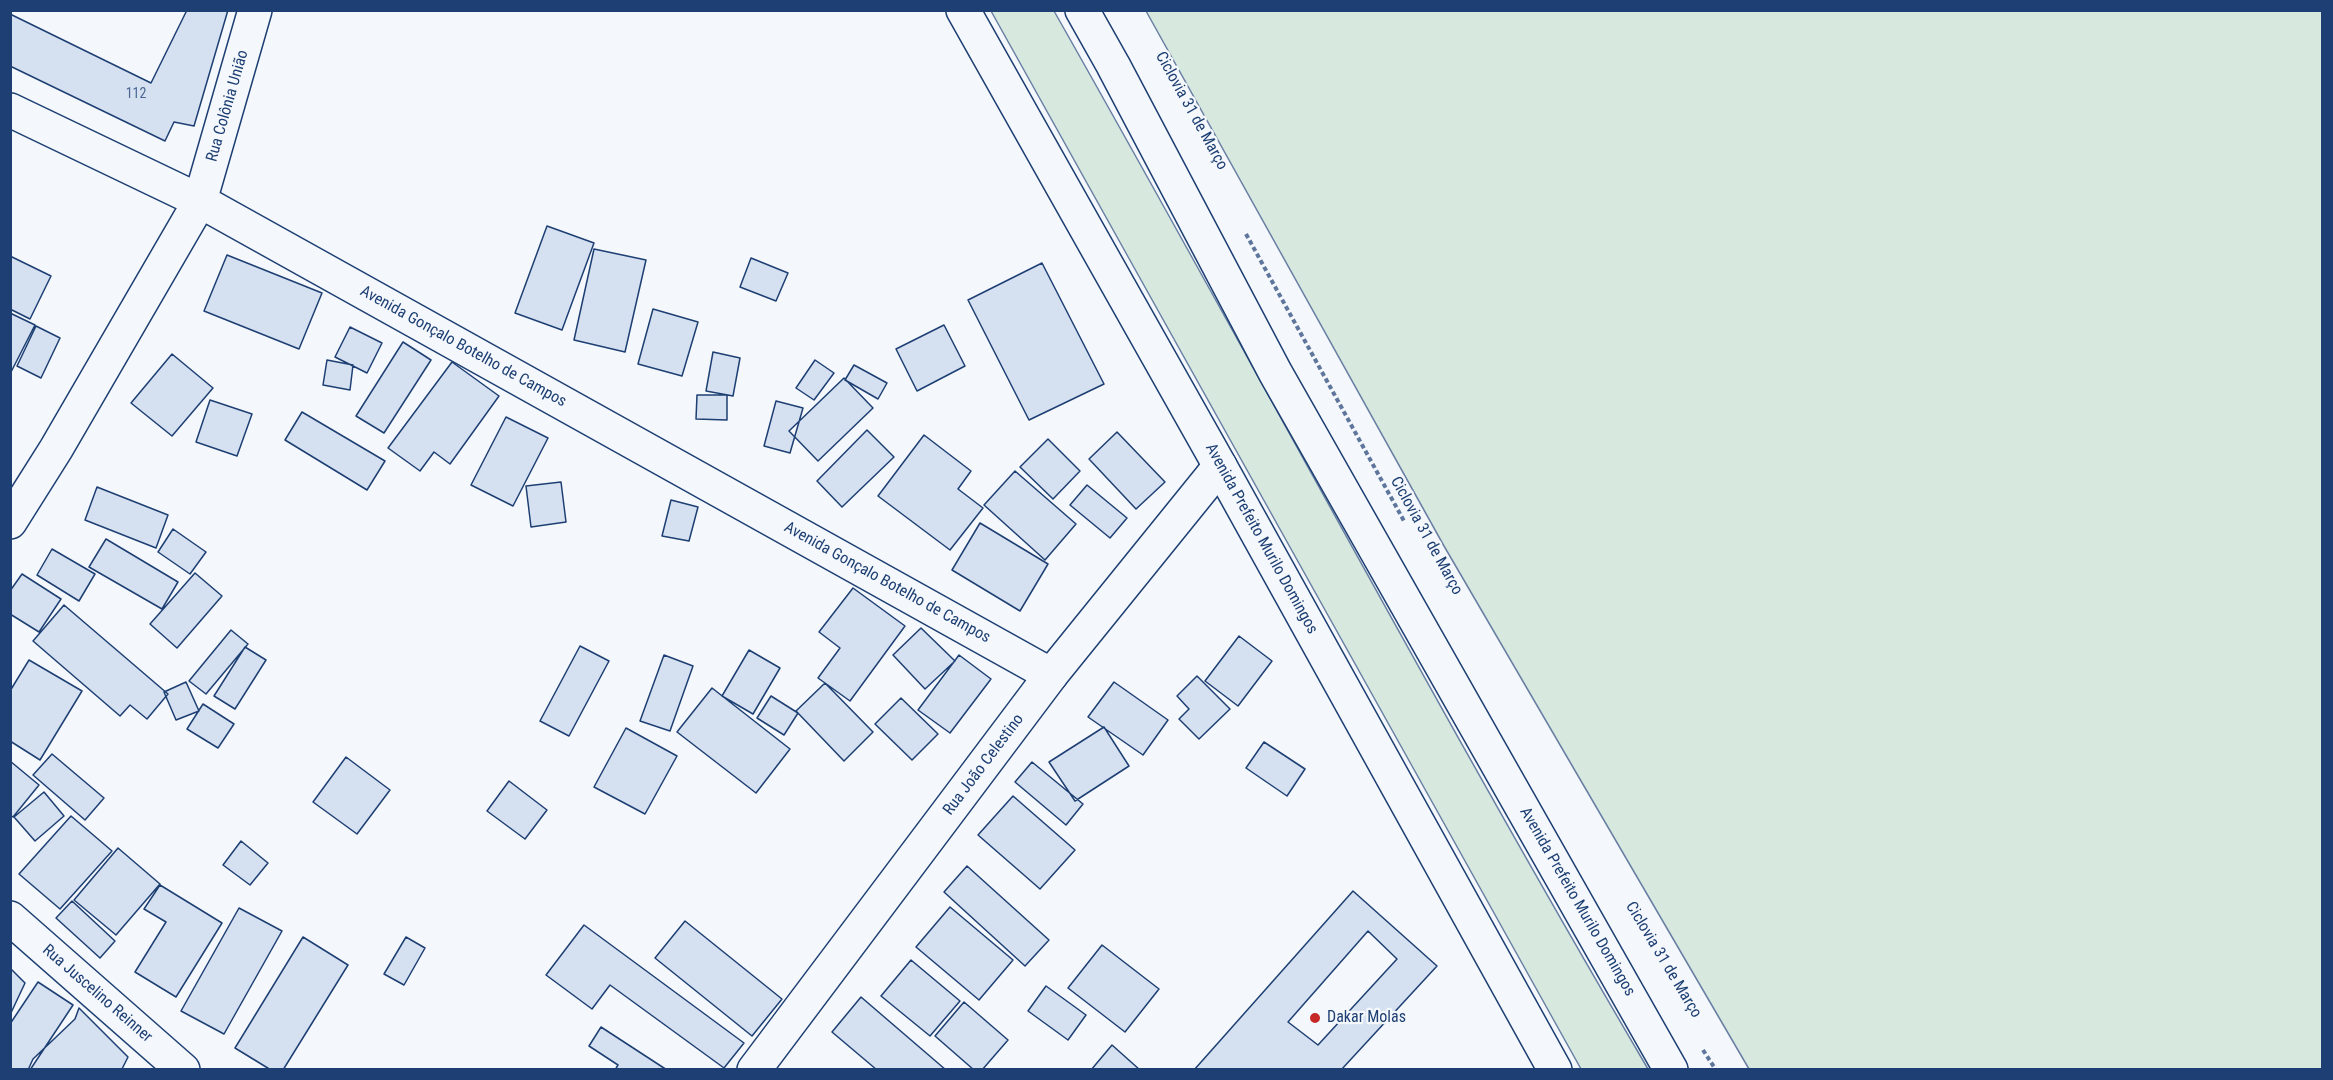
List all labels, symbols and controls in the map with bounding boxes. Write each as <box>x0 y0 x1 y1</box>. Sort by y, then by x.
street label: Rua Colônia União <box>203 48 253 164</box>
street label: Ciclovia 31 de Março <box>1151 49 1231 173</box>
house number: 112 <box>126 86 146 102</box>
street label: Avenida Gonçalo Botelho de Campos <box>357 282 569 412</box>
street label: Avenida Prefeito Murilo Domingos <box>1201 440 1321 638</box>
street label: Ciclovia 31 de Março <box>1386 474 1466 598</box>
street label: Avenida Gonçalo Botelho de Campos <box>781 518 993 648</box>
street label: Rua João Celestino <box>940 711 1028 819</box>
street label: Avenida Prefeito Murilo Domingos <box>1515 804 1639 1000</box>
street label: Ciclovia 31 de Março <box>1621 898 1705 1022</box>
street label: Rua Juscelino Reinner <box>38 941 156 1047</box>
place label: Dakar Molas <box>1327 1008 1406 1028</box>
marker: Dakar Molas <box>1308 1011 1322 1025</box>

